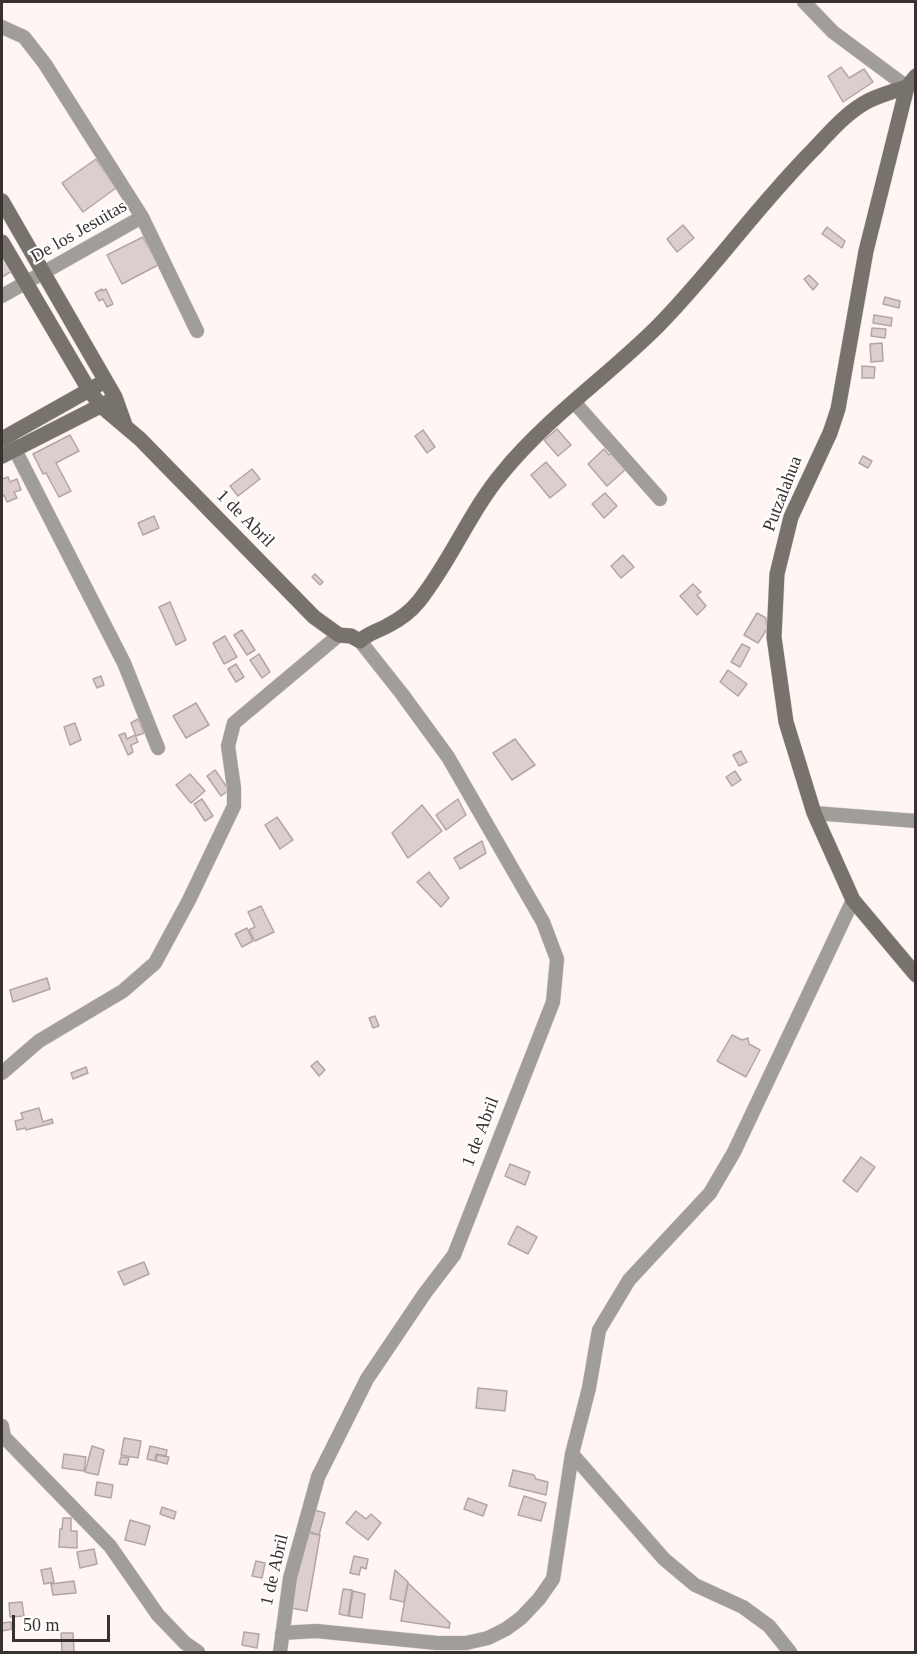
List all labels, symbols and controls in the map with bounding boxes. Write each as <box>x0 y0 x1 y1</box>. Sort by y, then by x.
street label: De los Jesuitas <box>27 196 131 268</box>
street label: Putzalahua <box>759 453 807 535</box>
street label: 1 de Abril <box>212 486 278 552</box>
street label: 1 de Abril <box>458 1094 504 1170</box>
street label: 1 de Abril <box>256 1532 294 1608</box>
scale bar <box>15 1603 112 1641</box>
text: 50 m <box>23 1615 60 1635</box>

